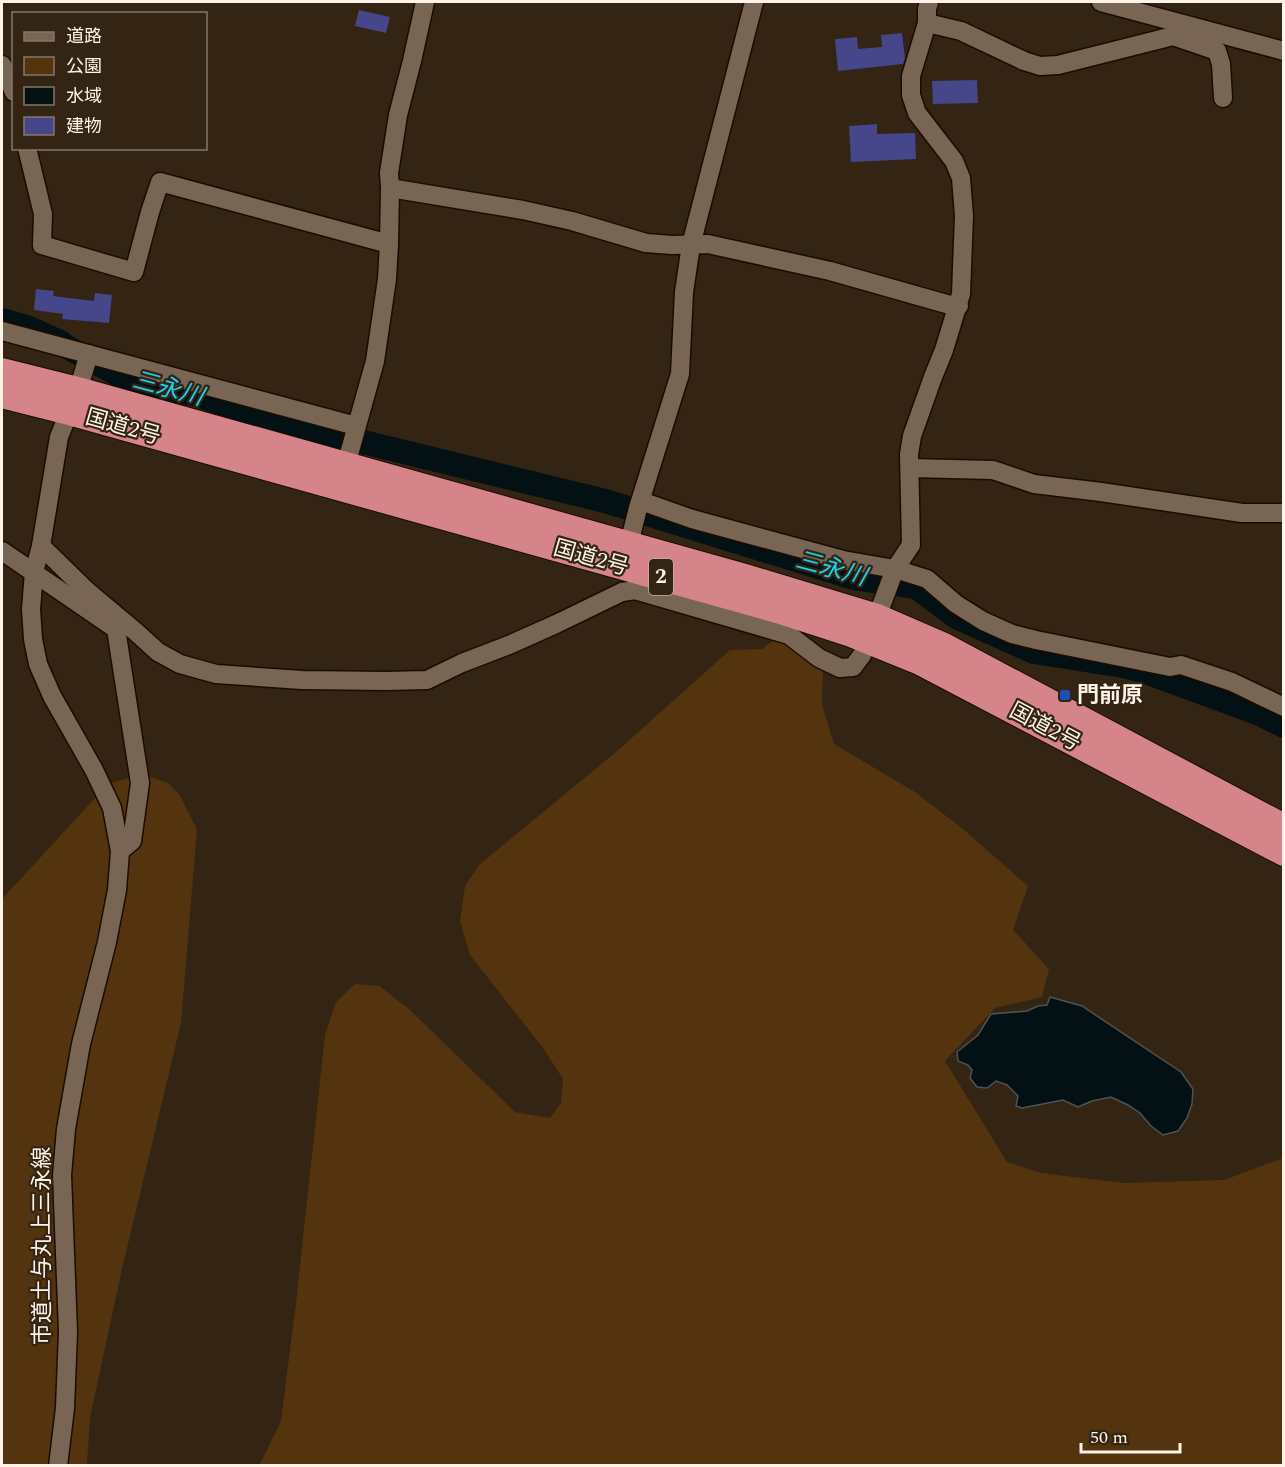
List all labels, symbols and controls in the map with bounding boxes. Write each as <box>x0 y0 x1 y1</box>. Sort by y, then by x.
legend <box>12 12 207 150</box>
text: 道路 <box>66 23 102 50</box>
text: 公園 <box>66 53 102 80</box>
text: 水域 <box>66 83 102 110</box>
text: 建物 <box>66 113 102 140</box>
water label: 三永川 <box>129 362 210 416</box>
street label: 国道2号 <box>81 401 165 453</box>
street label: 国道2号 <box>549 532 633 584</box>
water label: 三永川 <box>792 542 873 596</box>
road number: 2 <box>649 559 673 595</box>
place label: 門前原 <box>1077 679 1143 712</box>
marker: 門前原 <box>1058 688 1072 702</box>
street label: 国道2号 <box>1003 694 1087 760</box>
street label: 市道土与丸上三永線 <box>26 1147 59 1345</box>
scale bar <box>1081 1416 1180 1454</box>
text: 50 m <box>1090 1424 1128 1451</box>

